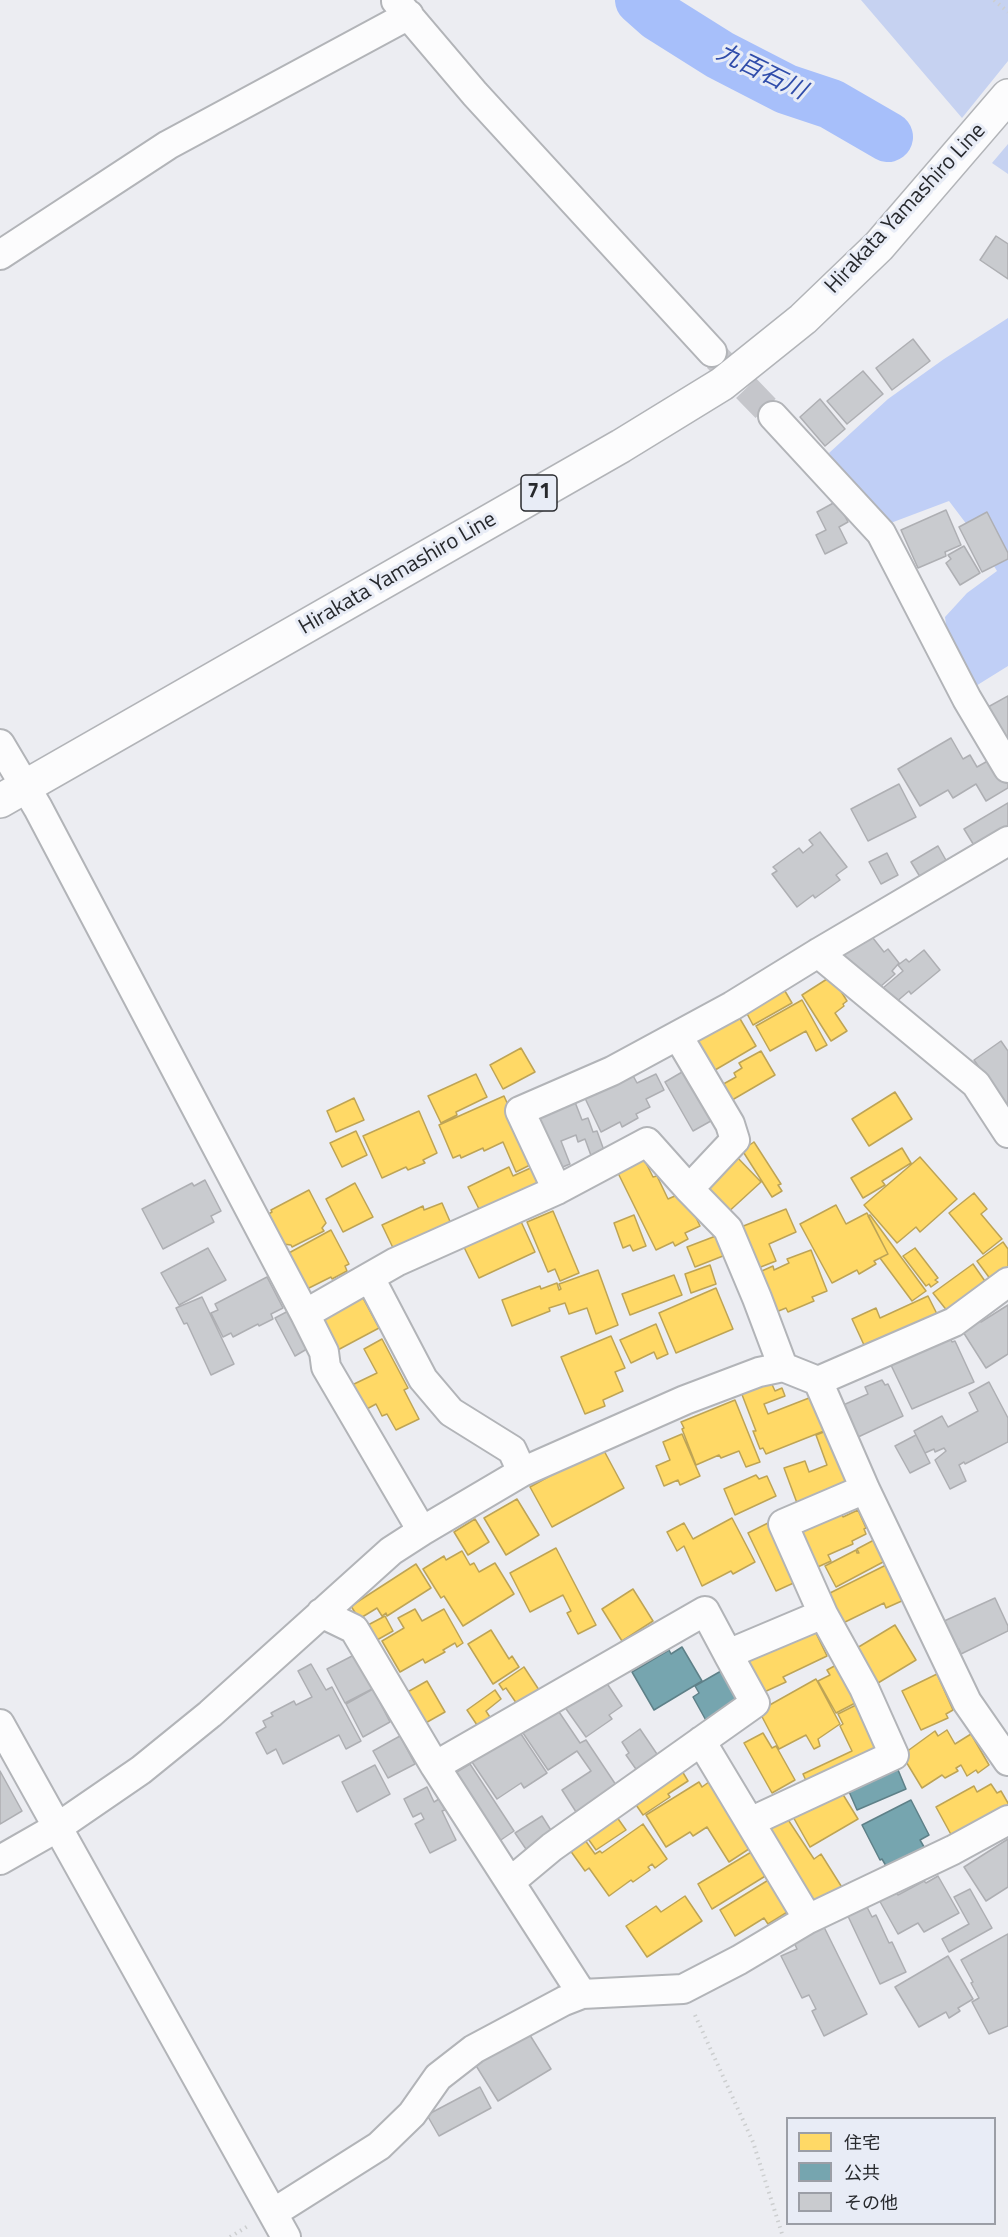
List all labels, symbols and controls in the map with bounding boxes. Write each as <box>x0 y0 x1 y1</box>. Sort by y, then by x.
water label: 九百石川 <box>712 39 810 107</box>
street label: Hirakata Yamashiro Line <box>820 118 992 300</box>
road number: 71 <box>521 475 557 511</box>
street label: Hirakata Yamashiro Line <box>295 507 501 641</box>
legend <box>786 2117 996 2225</box>
text: 住宅 <box>844 2129 880 2156</box>
text: 公共 <box>844 2159 880 2186</box>
text: その他 <box>844 2189 898 2216</box>

